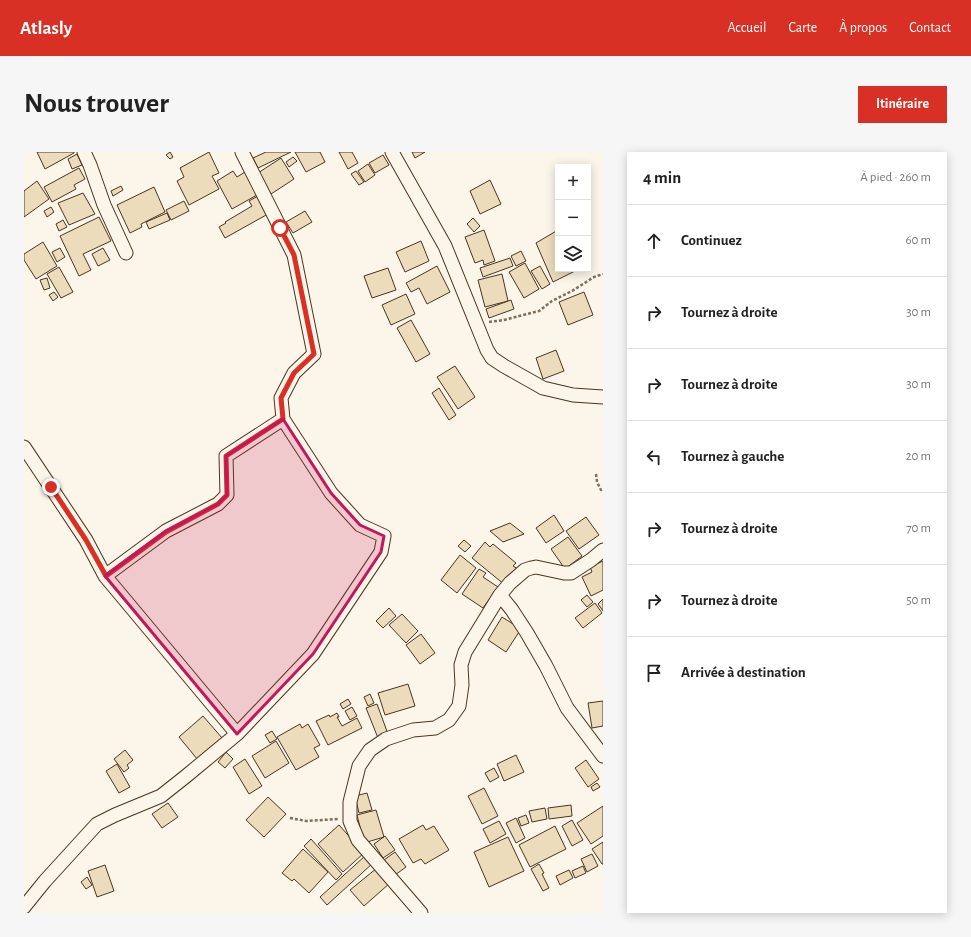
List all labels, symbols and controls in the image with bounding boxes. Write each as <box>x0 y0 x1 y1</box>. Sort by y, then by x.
text: Atlasly <box>20 19 72 38</box>
text: Accueil <box>727 21 766 35</box>
text: Carte <box>788 21 817 35</box>
text: À propos <box>839 21 887 35</box>
text: Contact <box>909 21 951 35</box>
button: Itinéraire <box>858 86 947 123</box>
text: Nous trouver <box>24 90 169 118</box>
map controls <box>555 164 591 272</box>
button: + <box>555 164 591 200</box>
text: 4 min <box>643 169 681 186</box>
text: À pied · 260 m <box>860 171 931 184</box>
button: − <box>555 200 591 236</box>
route start <box>271 219 289 237</box>
icon: ahead <box>643 230 665 252</box>
text: Continuez <box>681 233 742 248</box>
text: 60 m <box>905 234 931 247</box>
button: layers <box>555 236 591 272</box>
icon: right <box>643 302 665 324</box>
text: Tournez à droite <box>681 305 778 320</box>
text: 30 m <box>906 306 931 319</box>
icon: right <box>643 374 665 396</box>
text: Tournez à droite <box>681 377 778 392</box>
text: 30 m <box>906 378 931 391</box>
icon: left <box>643 446 665 468</box>
text: Tournez à gauche <box>681 449 784 464</box>
text: 20 m <box>906 450 931 463</box>
route end <box>42 478 60 496</box>
icon: right <box>643 518 665 540</box>
text: Tournez à droite <box>681 521 778 536</box>
text: 70 m <box>906 522 931 535</box>
icon: right <box>643 590 665 612</box>
text: Tournez à droite <box>681 593 778 608</box>
text: 50 m <box>906 594 931 607</box>
icon: arrive <box>643 662 665 684</box>
text: Arrivée à destination <box>681 665 806 680</box>

